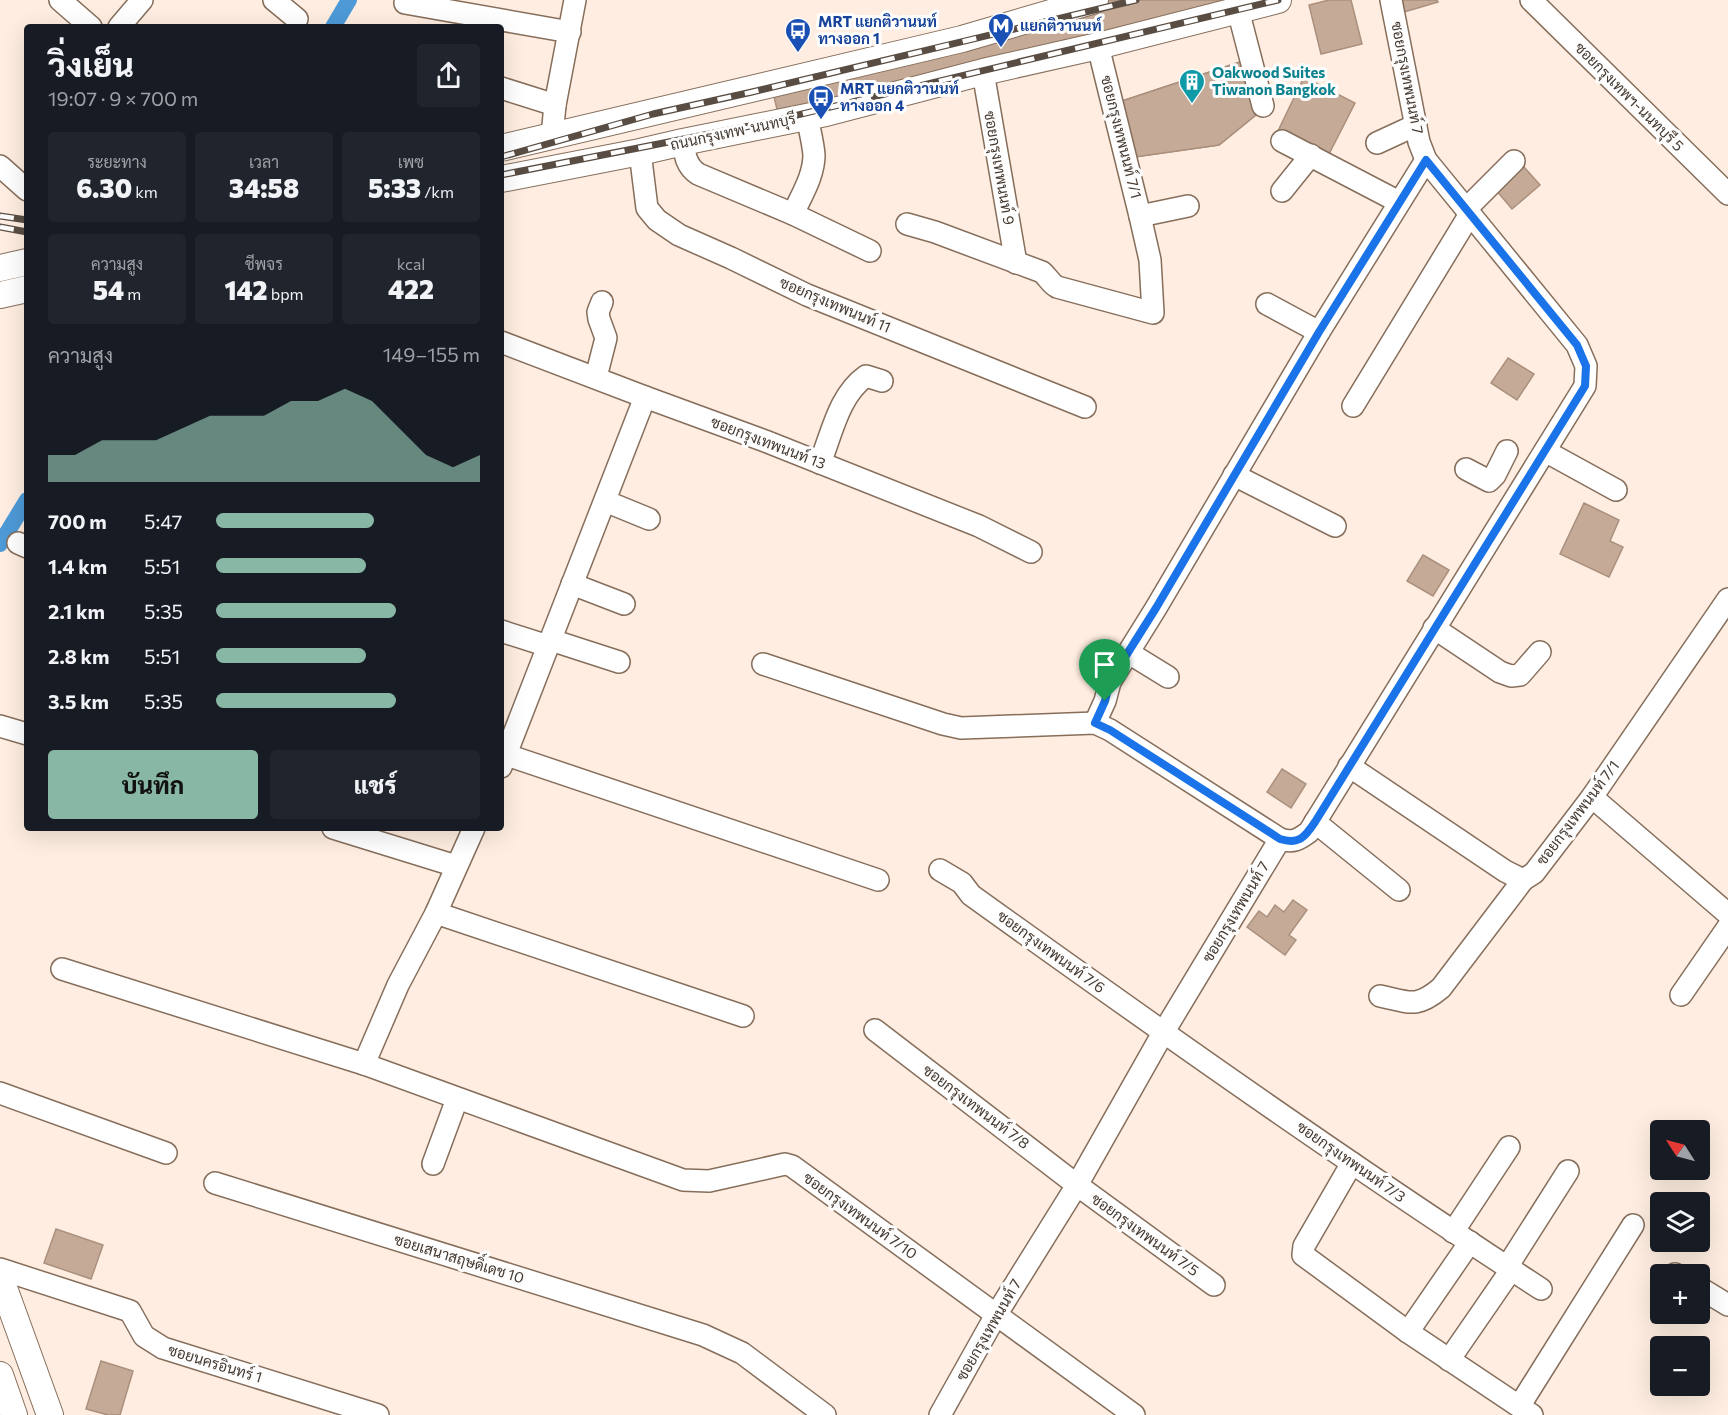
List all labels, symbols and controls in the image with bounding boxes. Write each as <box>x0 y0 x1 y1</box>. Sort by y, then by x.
metro station icon: แยกติวานนท์ <box>986 11 1016 49</box>
place label: MRT แยกติวานนท์ ทางออก 1 <box>818 12 938 47</box>
bus stop icon: MRT แยกติวานนท์ ทางออก 1 <box>783 16 813 54</box>
place label: แยกติวานนท์ <box>1020 16 1103 34</box>
street label: ซอยกรุงเทพนนท์ 7 <box>1385 20 1428 136</box>
street label: ซอยกรุงเทพฯ-นนทบุรี 5 <box>1569 38 1688 157</box>
text: วิ่งเย็น <box>48 43 134 84</box>
button: share <box>417 44 480 107</box>
place label: Oakwood Suites Tiwanon Bangkok <box>1212 63 1336 98</box>
building icon: Oakwood Suites Tiwanon Bangkok <box>1177 67 1207 105</box>
street label: ซอยกรุงเทพนนท์ 7/1 <box>1095 73 1146 201</box>
place label: MRT แยกติวานนท์ ทางออก 4 <box>840 79 960 114</box>
bus stop icon: MRT แยกติวานนท์ ทางออก 4 <box>806 83 836 121</box>
text: 19:07 · 9 × 700 m <box>48 86 198 110</box>
street label: ถนนกรุงเทพ-นนทบุรี <box>668 109 798 156</box>
street label: ซอยกรุงเทพนนท์ 9 <box>978 109 1019 227</box>
text: ระยะทาง <box>87 152 147 171</box>
text: เวลา <box>249 152 279 171</box>
text: เพซ <box>398 152 424 171</box>
text: 6.30 <box>76 172 132 203</box>
text: 34:58 <box>229 172 299 203</box>
text: 5:33 <box>368 172 421 203</box>
text: km <box>132 182 158 201</box>
text: /km <box>421 182 454 201</box>
text: ความสูง <box>91 254 143 273</box>
text: ชีพจร <box>245 254 283 273</box>
text: kcal <box>397 254 425 273</box>
street label: ซอยกรุงเทพนนท์ 11 <box>776 272 894 338</box>
text: 422 <box>388 273 434 304</box>
text: 54 <box>93 274 124 305</box>
text: 142 <box>224 274 268 305</box>
text: m <box>124 284 141 303</box>
text: bpm <box>268 284 304 303</box>
text: 149–155 m <box>383 342 480 366</box>
text: ความสูง <box>48 343 113 367</box>
street label: ซอยกรุงเทพนนท์ 13 <box>707 412 828 475</box>
text: 700 m <box>48 509 107 533</box>
text: 5:47 <box>144 509 182 533</box>
text: 1.4 km <box>48 554 107 578</box>
text: 5:51 <box>144 554 180 578</box>
text: 2.1 km <box>48 599 105 623</box>
text: 5:35 <box>144 599 183 623</box>
pin <box>1079 639 1130 701</box>
text: 2.8 km <box>48 644 110 668</box>
text: 5:51 <box>144 644 180 668</box>
icon: arrive <box>1088 648 1121 681</box>
text: 3.5 km <box>48 689 109 713</box>
text: 5:35 <box>144 689 183 713</box>
button: บันทึก <box>48 750 258 819</box>
button: แชร์ <box>270 750 480 819</box>
street label: ซอยกรุงเทพนนท์ 7/1 <box>1532 757 1625 870</box>
street label: ซอยกรุงเทพนนท์ 7 <box>1198 858 1275 967</box>
street label: ซอยกรุงเทพนนท์ 7/6 <box>992 906 1109 999</box>
street label: ซอยกรุงเทพนนท์ 7/8 <box>918 1060 1033 1155</box>
street label: ซอยกรุงเทพนนท์ 7/3 <box>1292 1117 1409 1208</box>
north arrow <box>1650 1120 1710 1180</box>
map controls <box>1650 1120 1710 1396</box>
street label: ซอยกรุงเทพนนท์ 7/10 <box>798 1168 921 1265</box>
street label: ซอยกรุงเทพนนท์ 7/5 <box>1087 1189 1203 1282</box>
button: layers <box>1650 1192 1710 1252</box>
street label: ซอยเสนาสฤษดิ์เดช 10 <box>392 1225 528 1287</box>
button: + <box>1650 1264 1710 1324</box>
street label: ซอยกรุงเทพนนท์ 7 <box>952 1275 1027 1385</box>
button: − <box>1650 1336 1710 1396</box>
street label: ซอยนครอินทร์ 1 <box>166 1340 264 1386</box>

